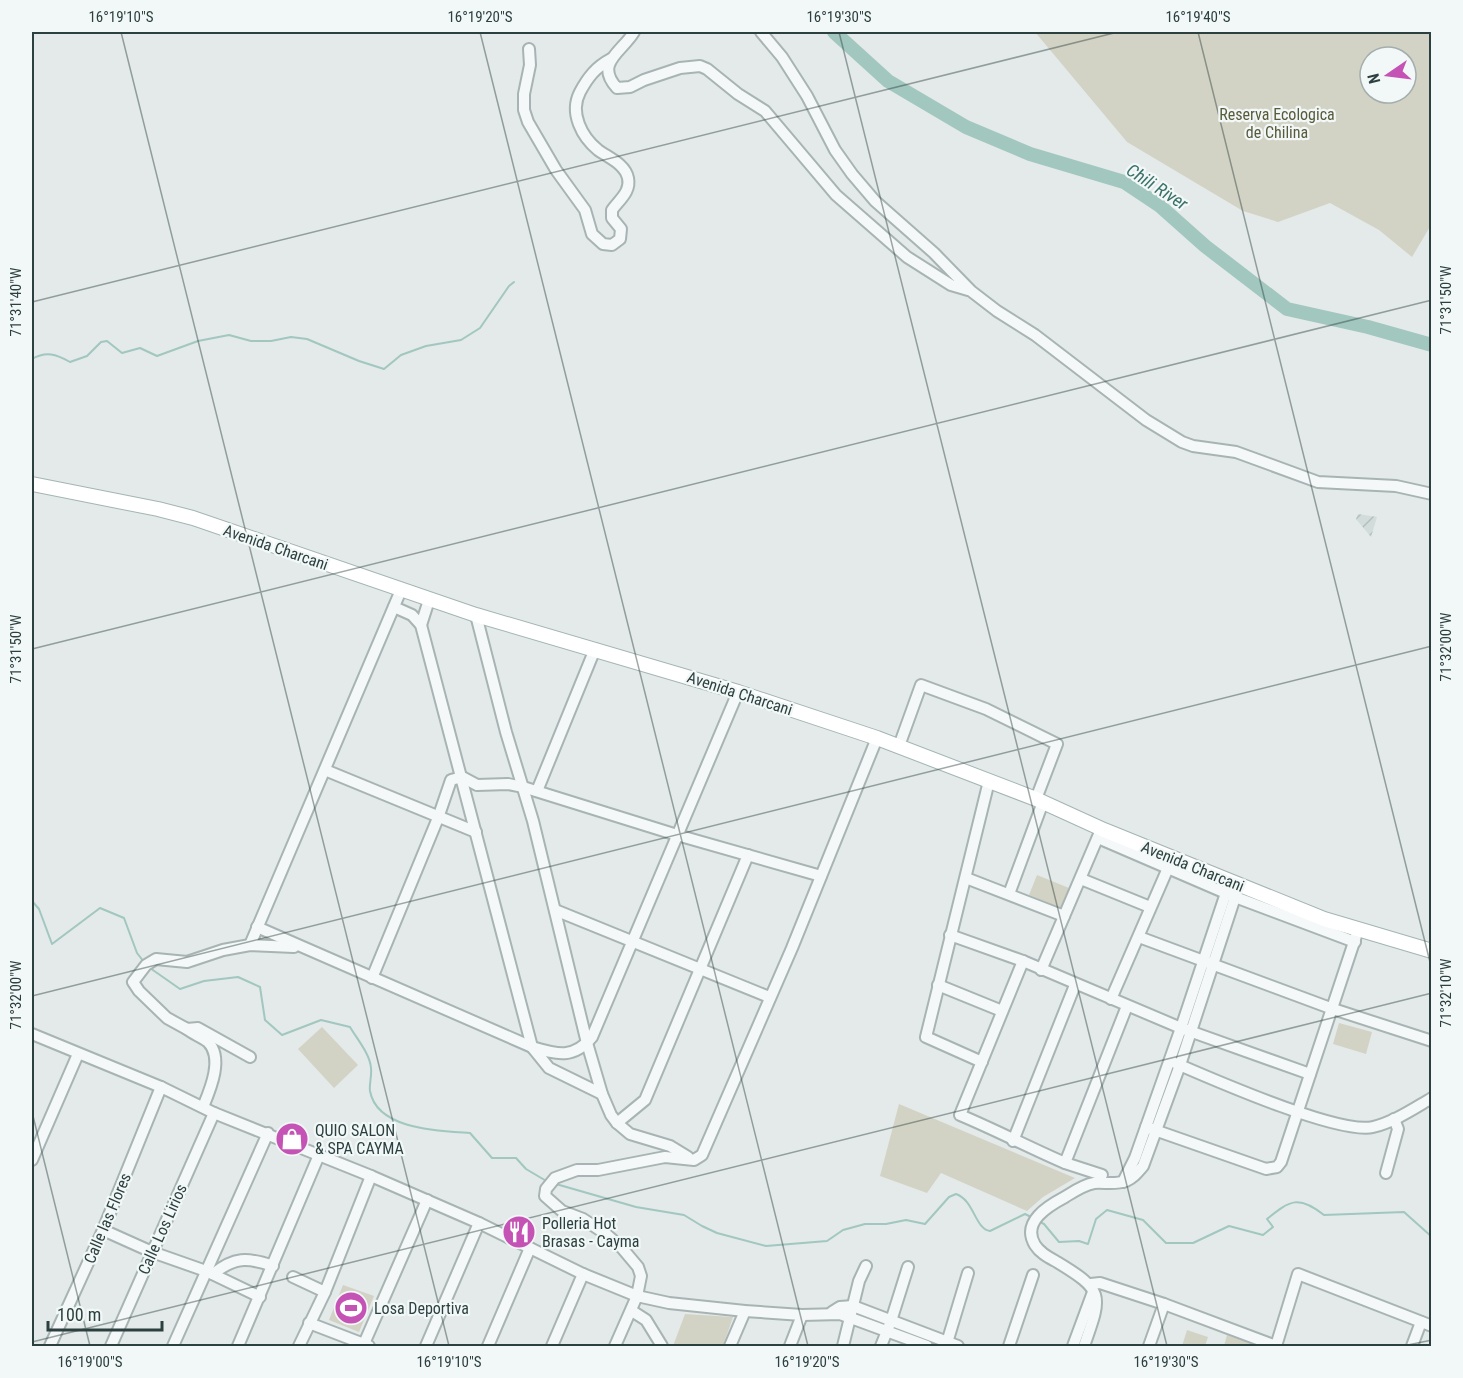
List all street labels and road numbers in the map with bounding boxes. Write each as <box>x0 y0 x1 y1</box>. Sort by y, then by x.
street label: Avenida Charcani <box>221 521 331 574</box>
street label: Avenida Charcani <box>685 668 795 719</box>
street label: Avenida Charcani <box>1139 837 1247 896</box>
street label: Calle las Flores <box>80 1170 135 1266</box>
street label: Calle Los Lirios <box>134 1181 191 1277</box>

